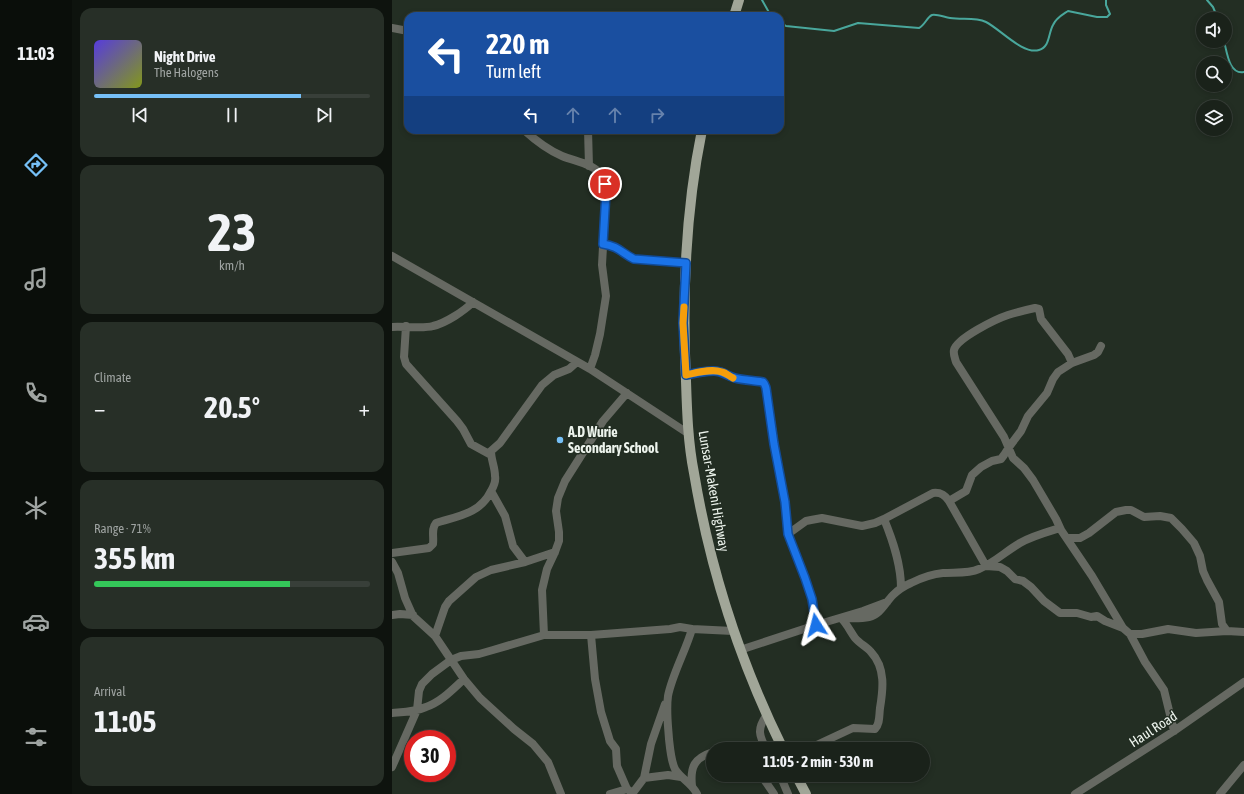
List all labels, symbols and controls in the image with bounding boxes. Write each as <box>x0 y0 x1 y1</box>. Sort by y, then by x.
map controls <box>1196 12 1232 136</box>
button: sound <box>1196 12 1232 48</box>
icon: left <box>420 28 472 80</box>
text: 220 m <box>486 28 549 60</box>
text: 11:03 <box>17 43 55 64</box>
text: Night Drive <box>154 48 216 65</box>
button: search <box>1196 56 1232 92</box>
text: Turn left <box>486 61 541 82</box>
text: The Halogens <box>154 65 219 80</box>
button: layers <box>1196 100 1232 136</box>
icon: previous <box>129 104 151 126</box>
icon: pause <box>221 104 243 126</box>
icon: next <box>313 104 335 126</box>
icon: left <box>520 104 542 126</box>
icon: ahead <box>562 104 584 126</box>
icon: ahead <box>604 104 626 126</box>
icon: right <box>646 104 668 126</box>
icon: directions <box>22 151 50 179</box>
pin <box>588 167 622 201</box>
icon: arrive <box>594 173 616 195</box>
text: 23 <box>208 202 256 262</box>
text: km/h <box>219 258 245 273</box>
icon: music <box>22 265 50 293</box>
text: Climate <box>94 370 131 385</box>
icon: phone <box>22 379 50 407</box>
text: 20.5° <box>204 390 260 424</box>
text: − <box>94 395 105 421</box>
text: + <box>359 395 370 421</box>
place label: A.D Wurie Secondary School <box>567 424 659 456</box>
street label: Lunsar-Makeni Highway <box>695 429 733 553</box>
marker: A.D Wurie Secondary School <box>555 435 565 445</box>
icon: climate <box>22 494 50 522</box>
text: Range · 71% <box>94 521 151 536</box>
text: 355 km <box>94 541 175 575</box>
position arrow <box>795 604 837 646</box>
icon: car <box>22 608 50 636</box>
text: Arrival <box>94 684 126 699</box>
text: 11:05 <box>94 704 156 738</box>
street label: Haul Road <box>1126 708 1180 750</box>
icon: filters <box>22 723 50 751</box>
speed limit sign: 30 <box>404 730 456 782</box>
text: 11:05 · 2 min · 530 m <box>763 753 873 770</box>

